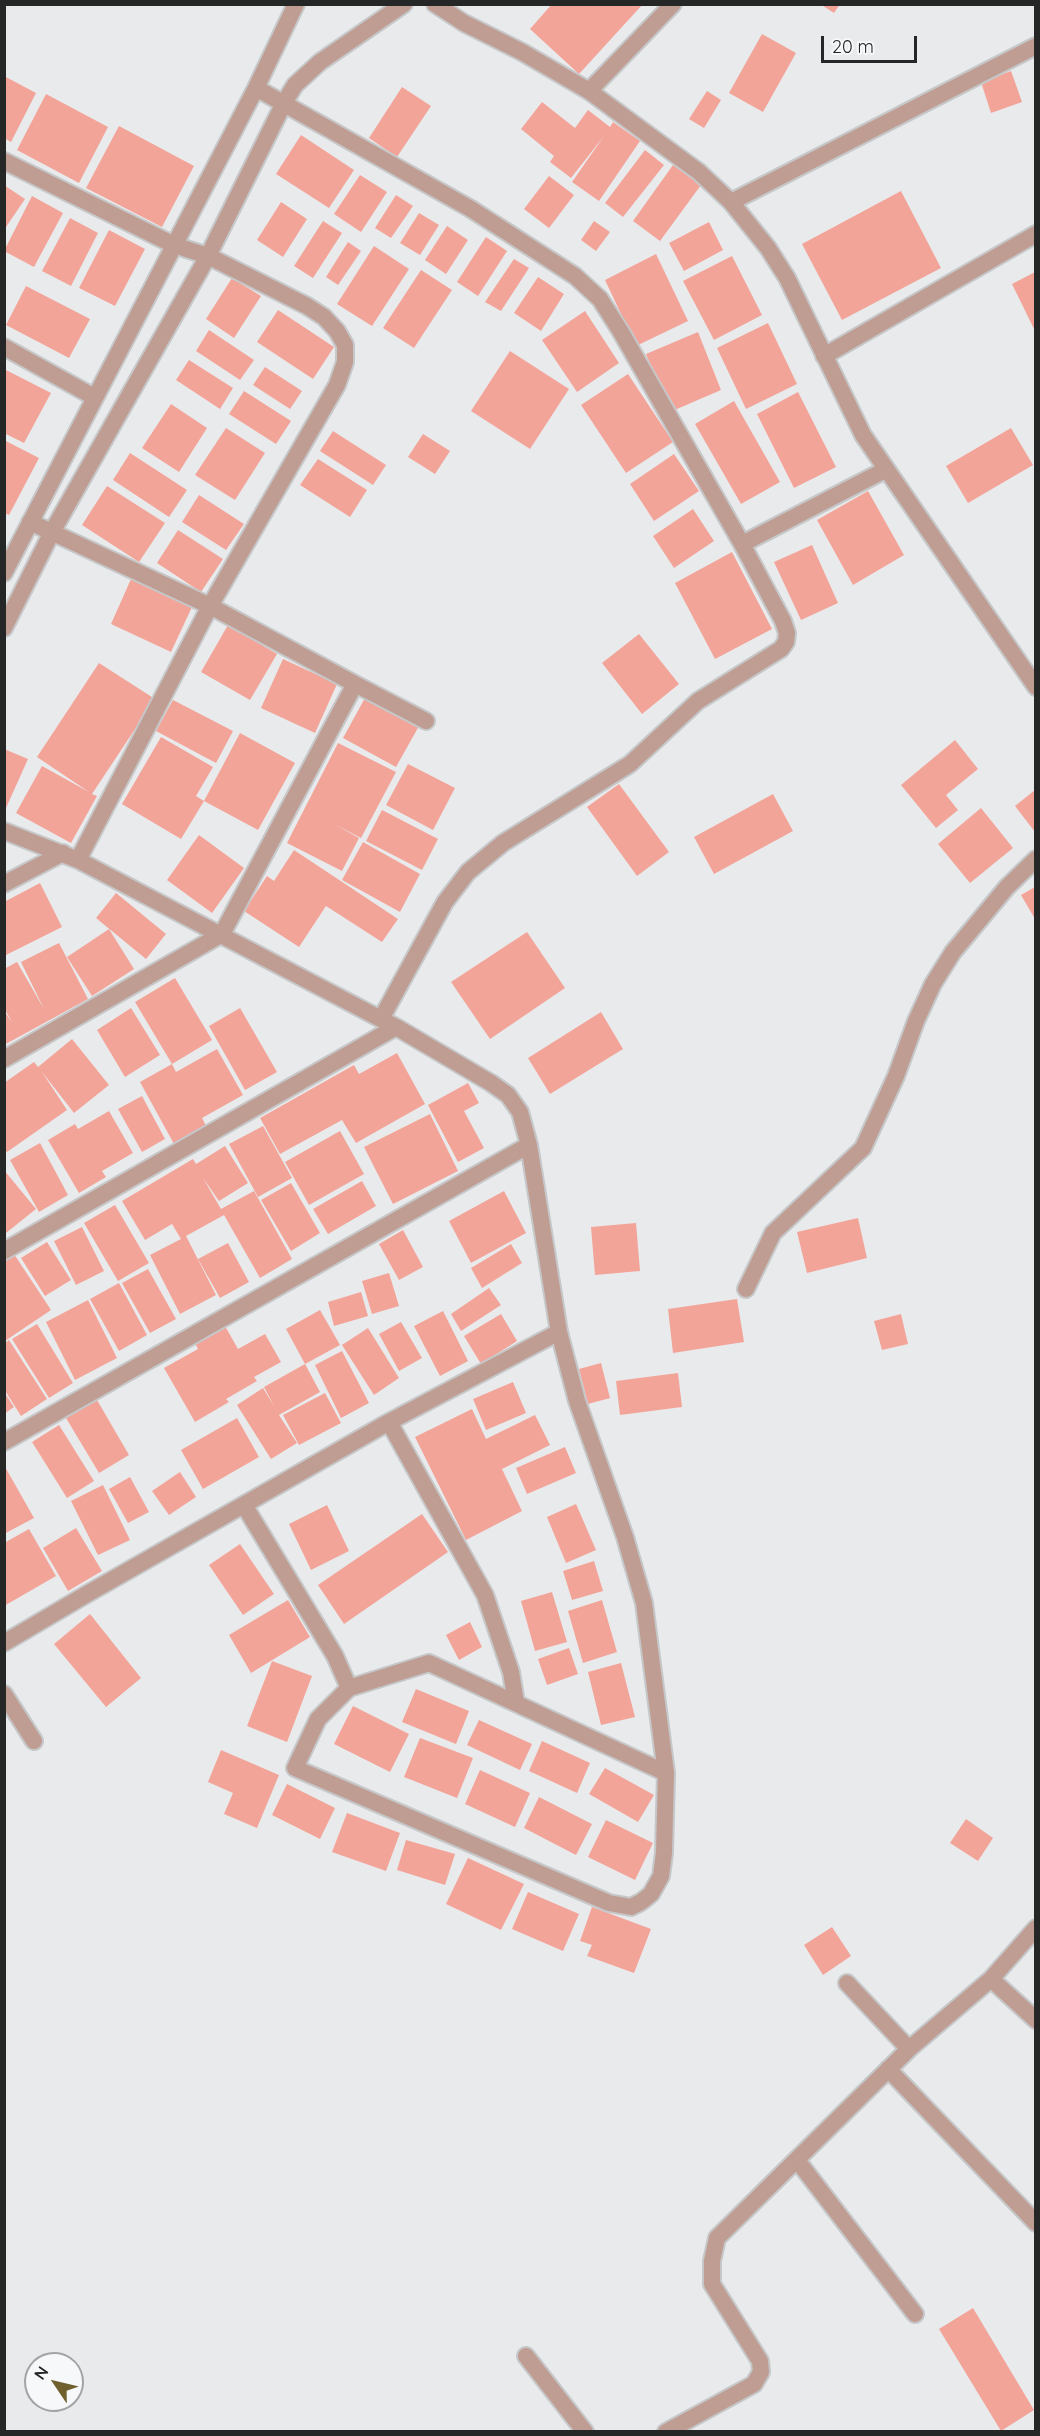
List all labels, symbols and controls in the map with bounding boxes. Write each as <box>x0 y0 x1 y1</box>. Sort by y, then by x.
scale bar <box>824 24 920 62</box>
text: 20 m <box>832 35 874 58</box>
north arrow <box>24 2352 84 2412</box>
text: N <box>29 2362 52 2383</box>

